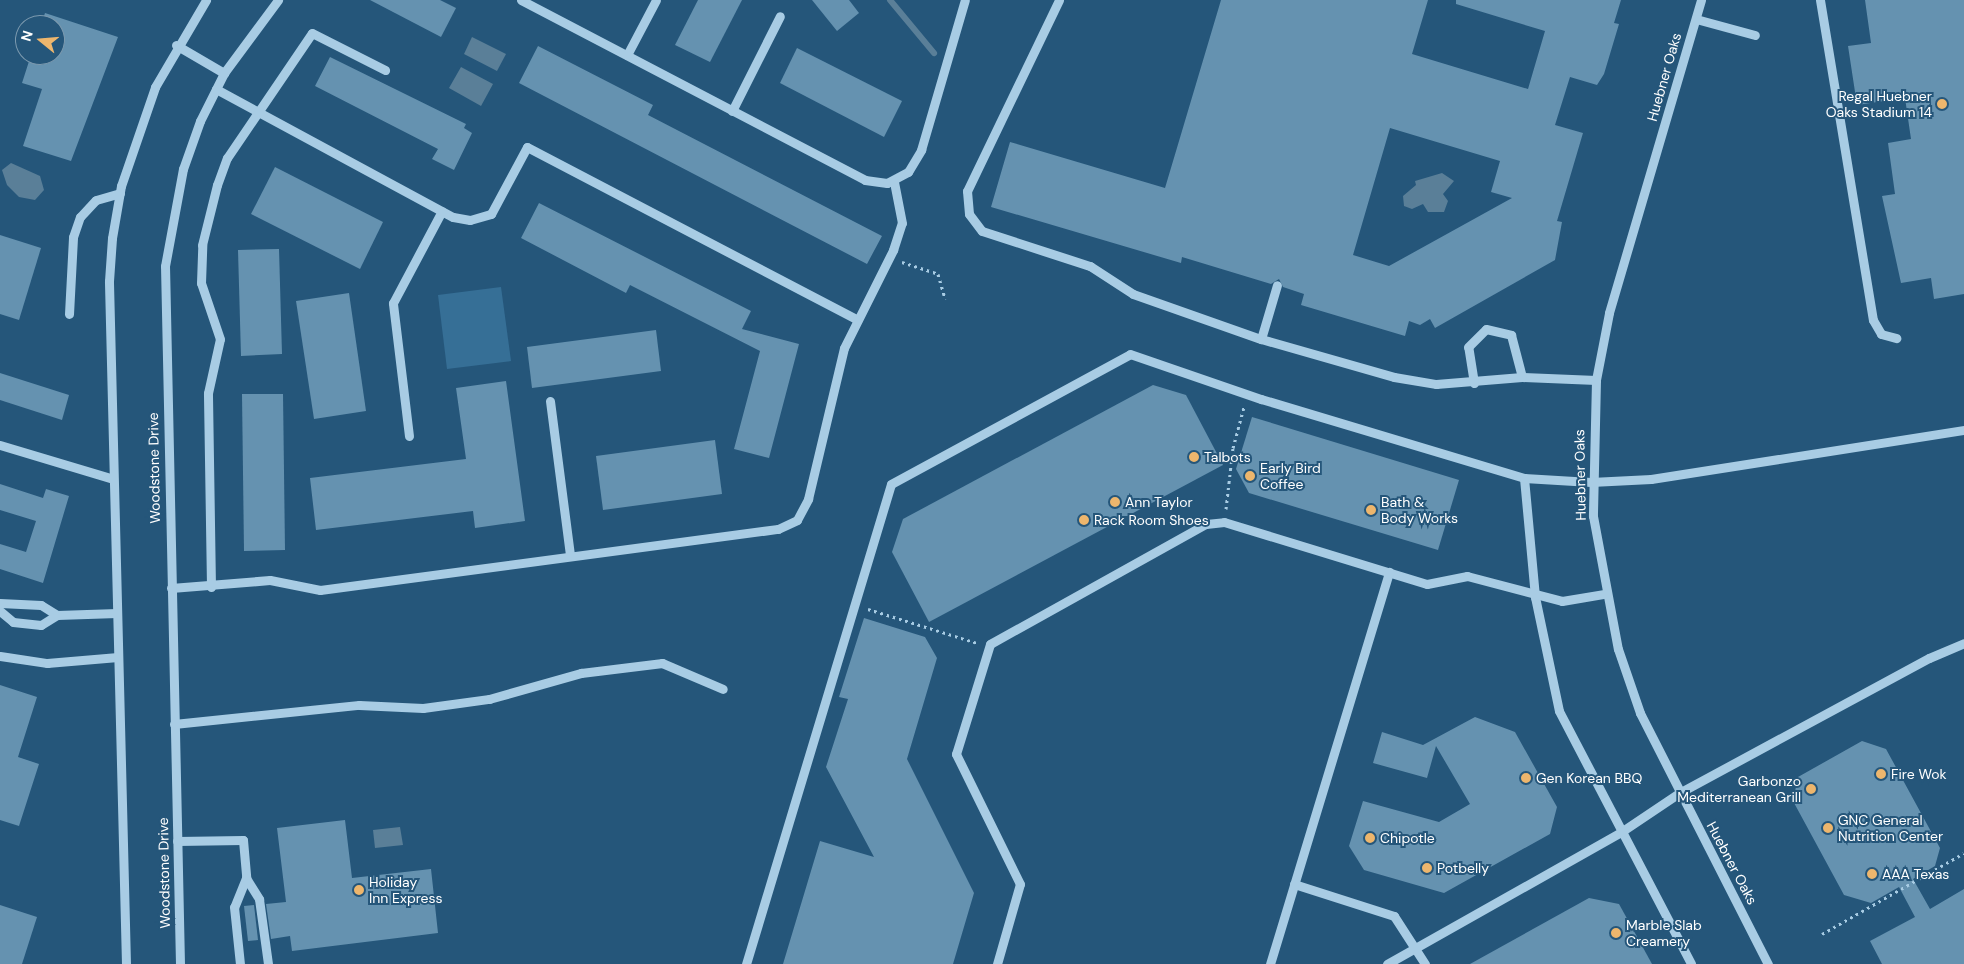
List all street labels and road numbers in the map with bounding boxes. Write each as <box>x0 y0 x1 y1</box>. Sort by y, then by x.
street label: Huebner Oaks <box>1643 31 1685 123</box>
street label: Woodstone Drive <box>145 412 163 524</box>
street label: Huebner Oaks <box>1571 429 1589 521</box>
street label: Woodstone Drive <box>155 817 173 929</box>
street label: Huebner Oaks <box>1703 819 1761 907</box>

